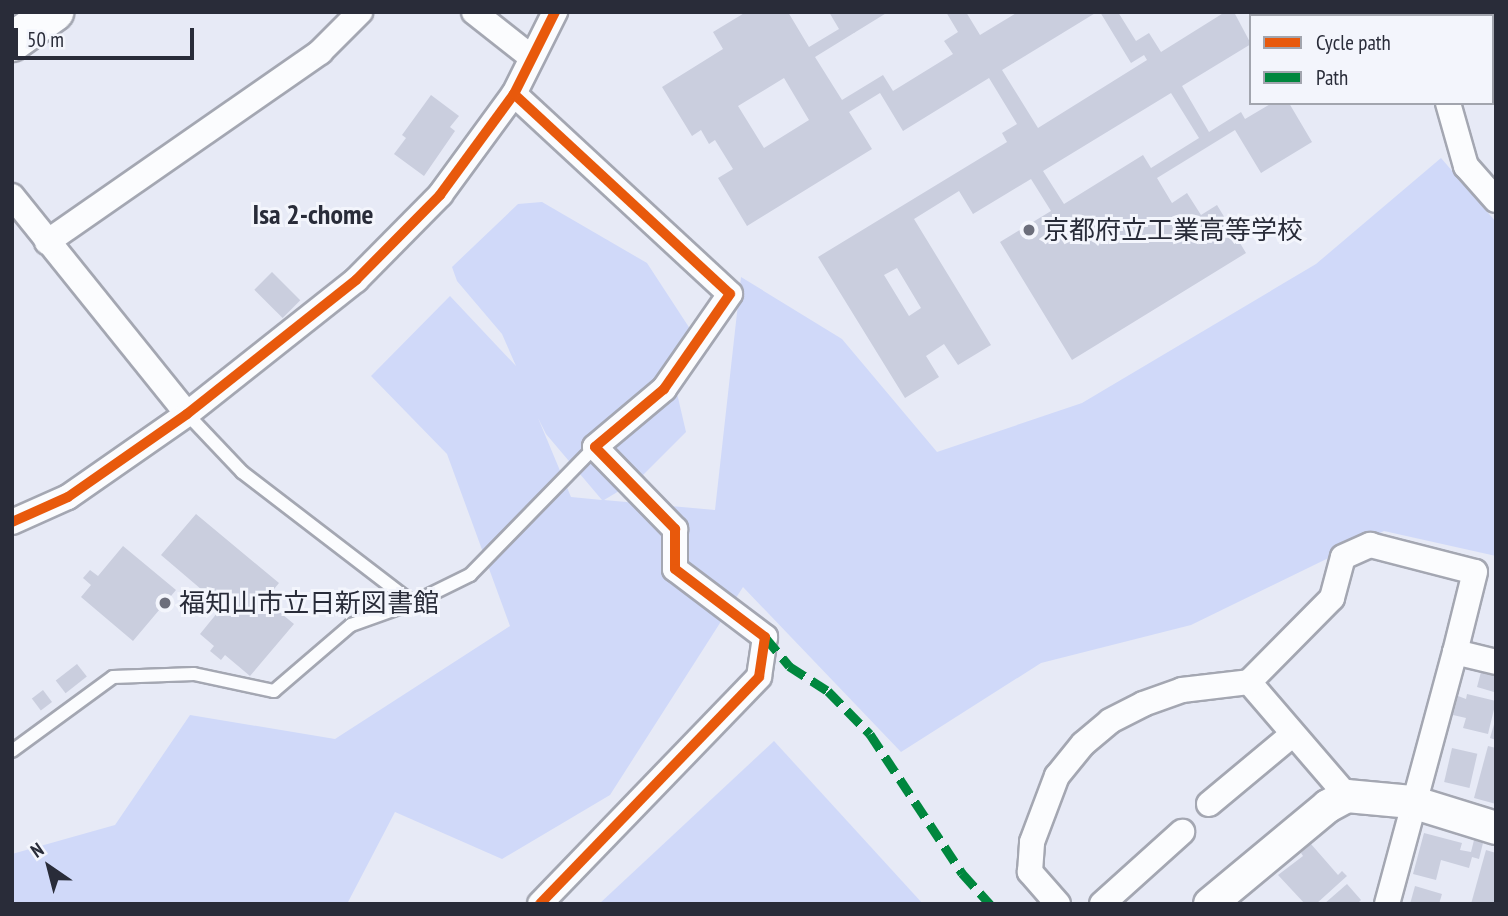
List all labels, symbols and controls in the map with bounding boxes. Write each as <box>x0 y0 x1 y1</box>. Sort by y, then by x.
scale bar <box>18 14 198 58</box>
legend <box>1249 14 1494 105</box>
text: 50 m <box>27 26 64 53</box>
text: Cycle path <box>1316 29 1391 56</box>
text: Path <box>1316 64 1348 91</box>
district label: Isa 2-chome <box>253 197 373 231</box>
place label: 京都府立工業高等学校 <box>1043 214 1303 246</box>
marker: 京都府立工業高等学校 <box>1021 222 1037 238</box>
place label: 福知山市立日新図書館 <box>179 587 439 619</box>
marker: 福知山市立日新図書館 <box>157 595 173 611</box>
north arrow <box>14 832 84 902</box>
text: N <box>26 837 48 863</box>

